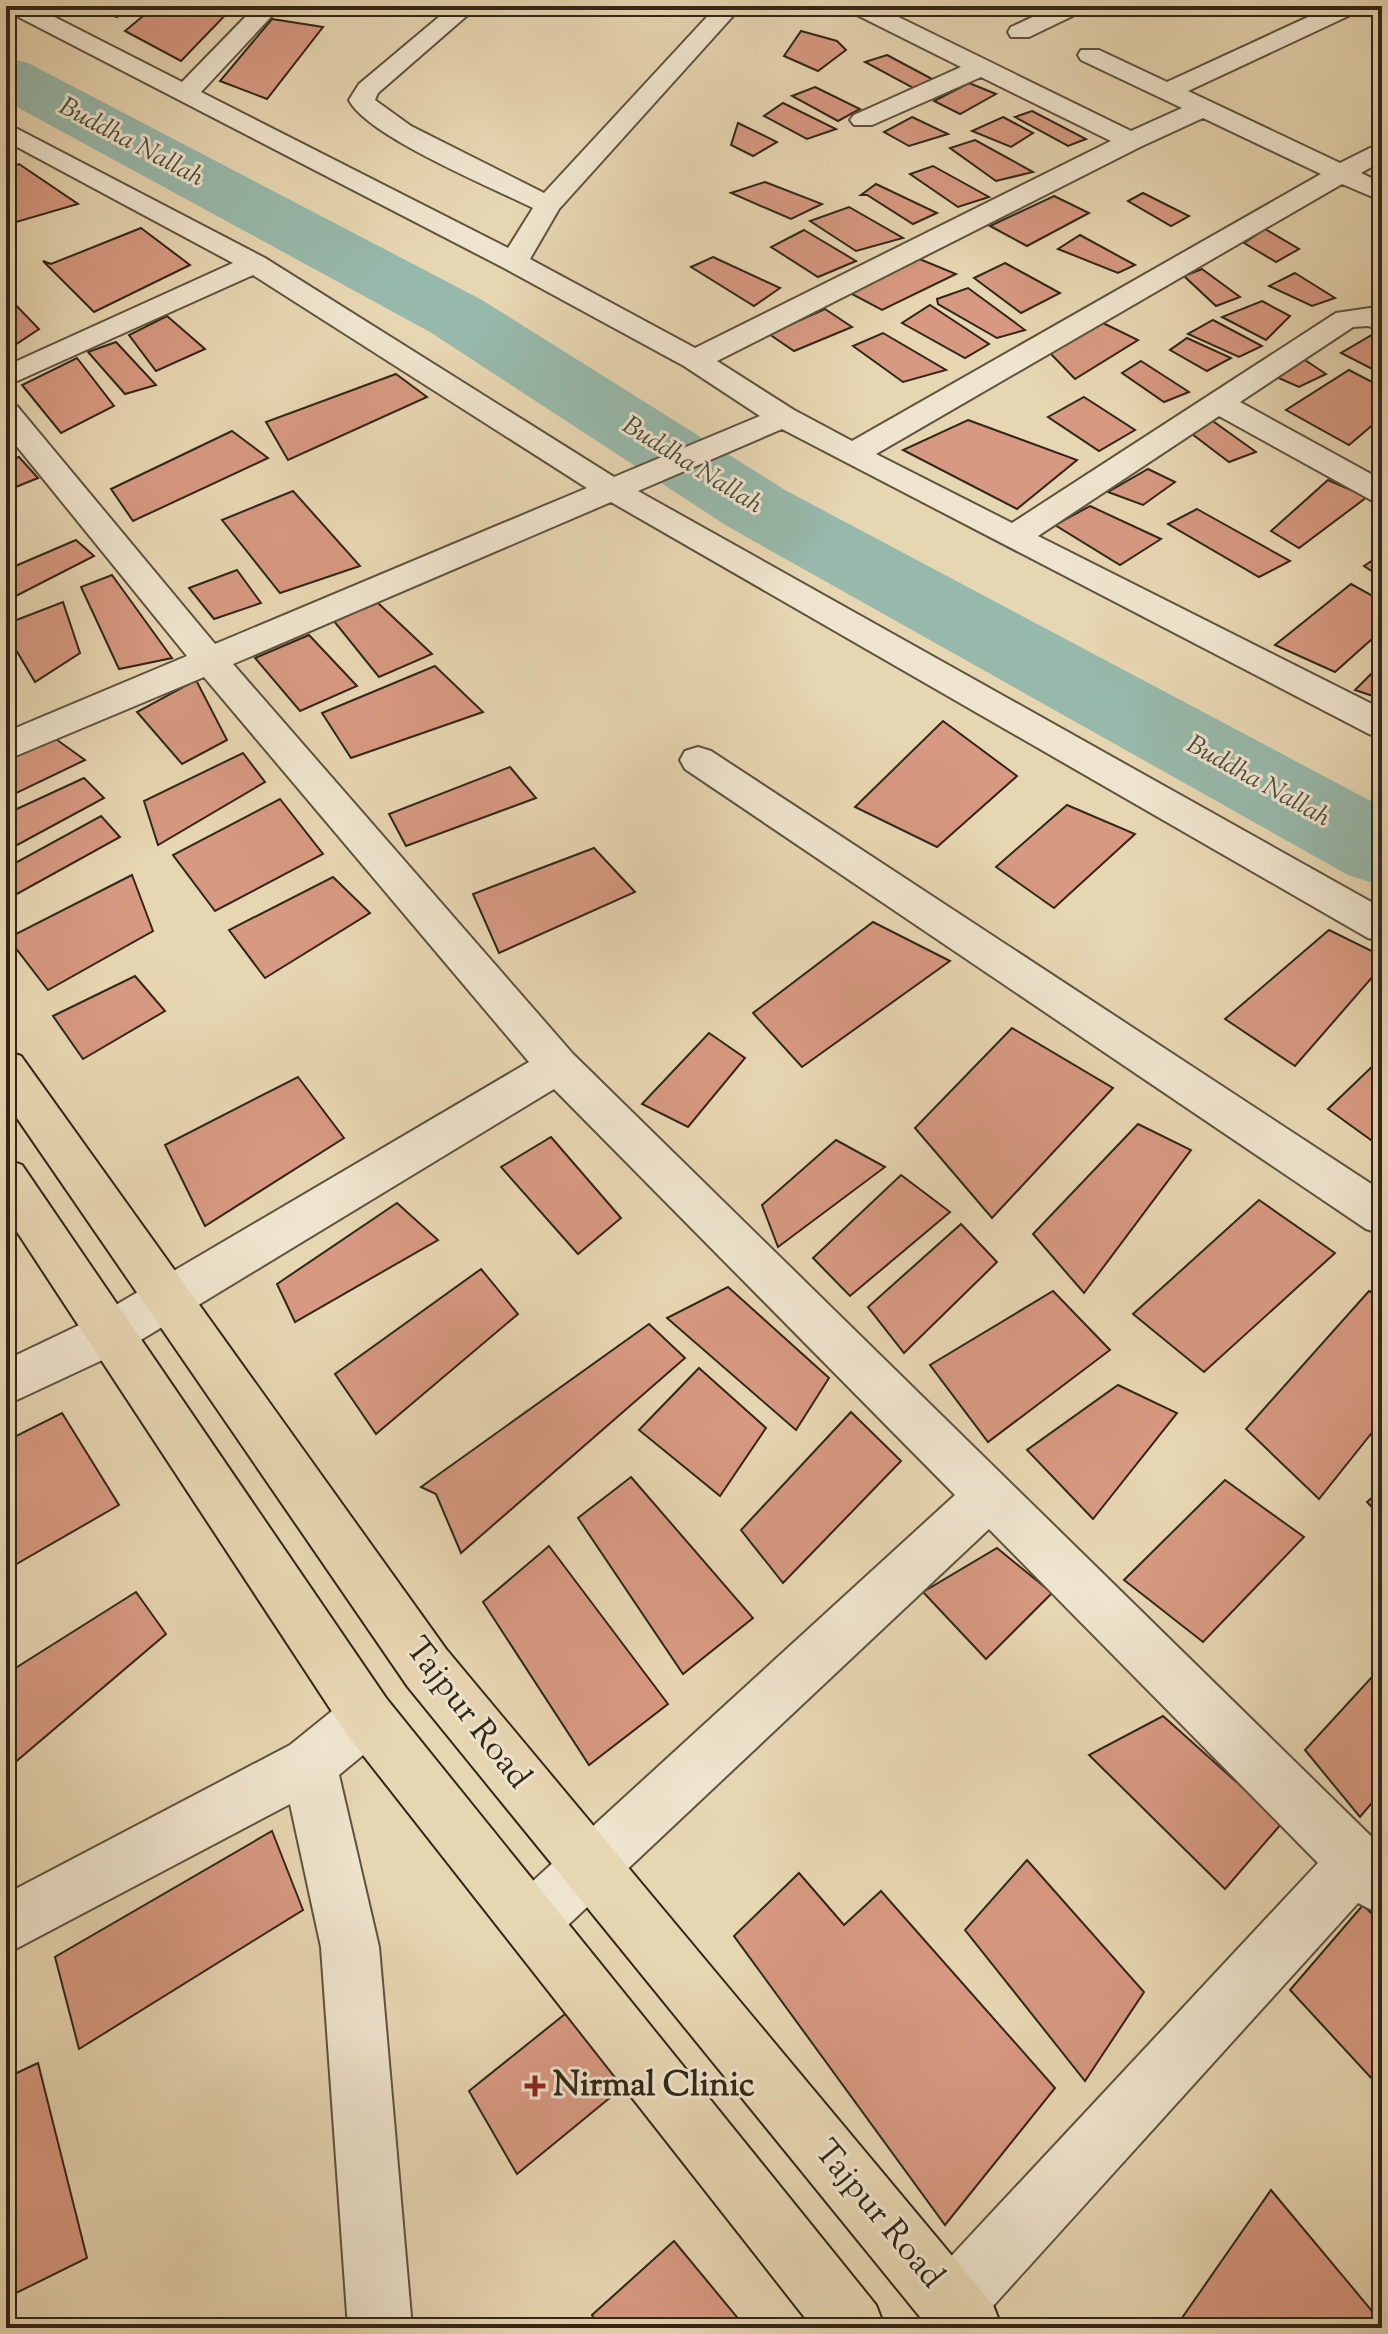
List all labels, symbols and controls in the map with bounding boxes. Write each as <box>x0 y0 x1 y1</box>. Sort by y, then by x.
water label: Buddha Nallah <box>52 89 210 197</box>
water label: Buddha Nallah <box>615 408 770 524</box>
water label: Buddha Nallah <box>1179 727 1337 837</box>
street label: Tajpur Road <box>392 1628 542 1800</box>
place label: Nirmal Clinic <box>553 2062 755 2111</box>
marker: Nirmal Clinic <box>524 2075 546 2097</box>
street label: Tajpur Road <box>801 2130 955 2300</box>

